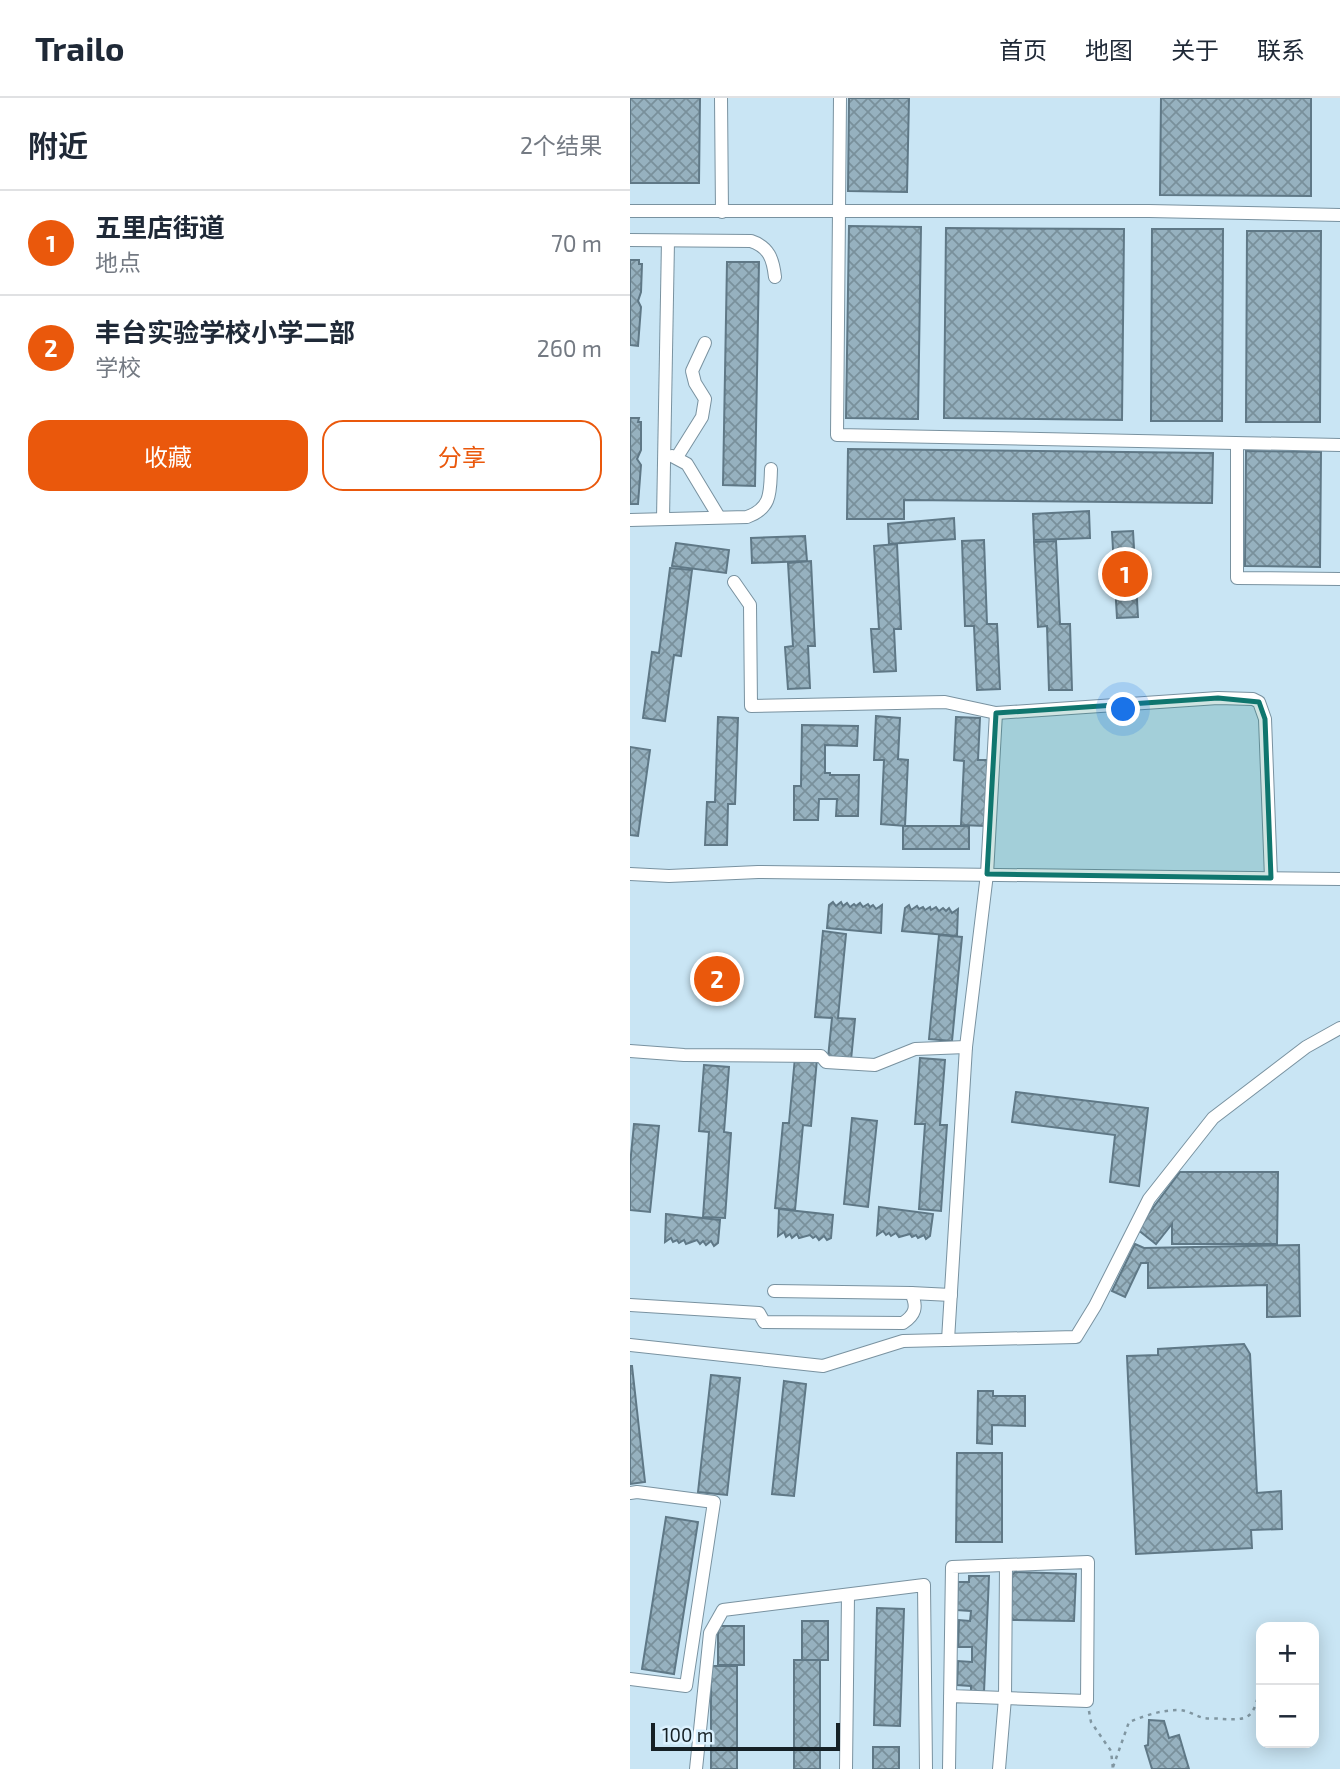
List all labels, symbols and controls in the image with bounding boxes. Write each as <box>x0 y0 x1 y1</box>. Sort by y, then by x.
text: Trailo <box>35 28 125 68</box>
text: 首页 <box>999 35 1047 64</box>
text: 地图 <box>1085 35 1133 64</box>
text: 关于 <box>1171 35 1219 64</box>
text: 联系 <box>1257 35 1305 64</box>
text: 附近 <box>28 127 88 163</box>
text: 2个结果 <box>520 131 602 159</box>
text: 五里店街道 <box>95 211 225 242</box>
text: 1 <box>46 229 56 257</box>
text: 70 m <box>551 229 602 257</box>
text: 地点 <box>95 248 141 276</box>
text: 丰台实验学校小学二部 <box>95 316 355 347</box>
text: 2 <box>44 334 58 362</box>
text: 260 m <box>537 334 602 362</box>
text: 学校 <box>95 353 141 381</box>
button: 收藏 <box>28 420 308 491</box>
button: 分享 <box>322 420 602 491</box>
pin: 1 <box>1102 548 1148 600</box>
your location <box>1106 692 1140 726</box>
pin: 2 <box>694 953 740 1005</box>
map controls <box>1256 1622 1319 1748</box>
button: + <box>1256 1622 1319 1685</box>
button: − <box>1256 1685 1319 1748</box>
scale bar <box>651 1720 840 1752</box>
text: 100 m <box>662 1723 713 1746</box>

